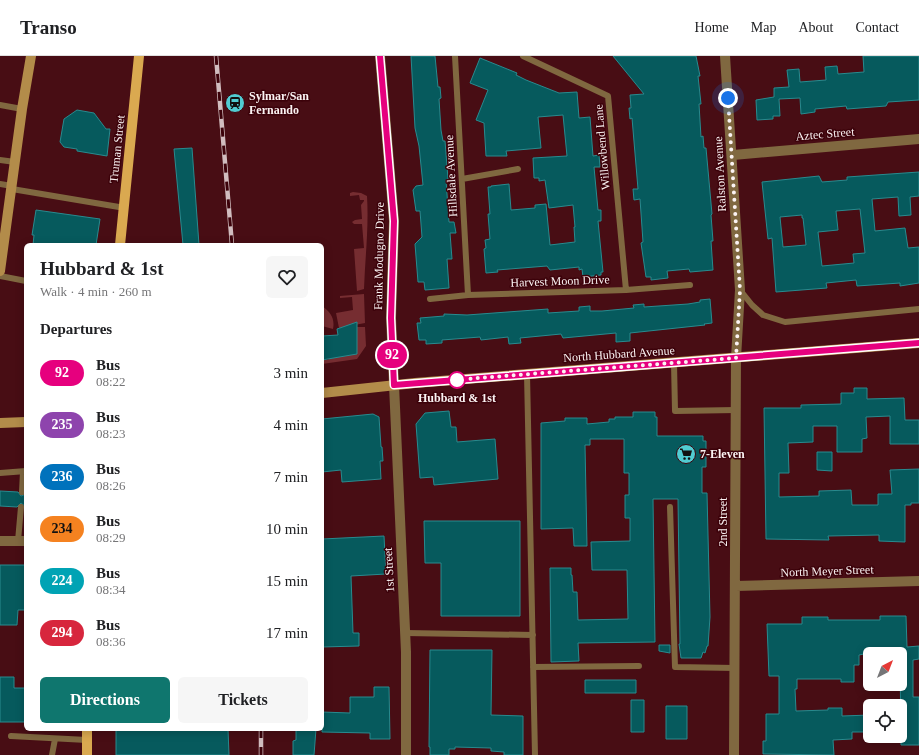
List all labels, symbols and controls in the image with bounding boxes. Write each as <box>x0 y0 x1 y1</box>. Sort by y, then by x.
text: Transo <box>20 17 77 38</box>
text: Home <box>695 20 729 35</box>
text: Map <box>751 20 776 35</box>
text: About <box>798 20 833 35</box>
text: Contact <box>855 20 899 35</box>
your location <box>718 88 738 108</box>
place label: Sylmar/San Fernando <box>249 89 309 117</box>
station icon: Sylmar/San Fernando <box>224 92 246 114</box>
street label: Willowbend Lane <box>591 104 613 190</box>
street label: Truman Street <box>106 114 128 184</box>
street label: Aztec Street <box>795 124 856 144</box>
street label: Hillsdale Avenue <box>442 135 460 217</box>
street label: Ralston Avenue <box>711 136 729 212</box>
street label: Frank Modugno Drive <box>371 202 387 310</box>
button: heart <box>266 256 308 298</box>
text: Hubbard & 1st <box>40 258 164 279</box>
street label: Harvest Moon Drive <box>510 272 610 290</box>
text: Walk · 4 min · 260 m <box>40 284 152 299</box>
text: Departures <box>40 321 112 337</box>
line badge: 92 <box>374 342 410 368</box>
street label: North Hubbard Avenue <box>563 343 675 365</box>
text: 92 <box>385 347 399 362</box>
text: Bus <box>96 357 120 373</box>
text: 92 <box>55 365 69 380</box>
text: 3 min <box>273 365 308 381</box>
marker: Hubbard & 1st <box>448 371 466 389</box>
text: 08:22 <box>96 374 126 389</box>
place label: Hubbard & 1st <box>418 391 496 405</box>
text: Bus <box>96 409 120 425</box>
text: 235 <box>52 417 73 432</box>
text: 4 min <box>273 417 308 433</box>
text: 08:23 <box>96 426 126 441</box>
supermarket icon: 7-Eleven <box>675 443 697 465</box>
place label: 7-Eleven <box>700 447 745 461</box>
text: Bus <box>96 461 120 477</box>
text: 236 <box>52 469 73 484</box>
text: 7 min <box>273 469 308 485</box>
text: 08:26 <box>96 478 126 493</box>
street label: 2nd Street <box>716 497 730 547</box>
text: Bus <box>96 513 120 529</box>
text: 234 <box>52 521 73 536</box>
text: 10 min <box>266 521 308 537</box>
text: 08:29 <box>96 530 126 545</box>
street label: 1st Street <box>381 547 397 593</box>
street label: North Meyer Street <box>780 562 875 580</box>
text: Bus <box>96 565 120 581</box>
text: 224 <box>52 573 73 588</box>
text: 15 min <box>266 573 308 589</box>
text: 08:34 <box>96 582 126 597</box>
text: Bus <box>96 617 120 633</box>
text: 294 <box>52 625 73 640</box>
text: 17 min <box>266 625 308 641</box>
text: 08:36 <box>96 634 126 649</box>
north arrow <box>863 647 907 691</box>
map controls <box>863 647 907 743</box>
button: Directions <box>40 677 170 723</box>
button: Tickets <box>178 677 308 723</box>
button: locate <box>863 699 907 743</box>

